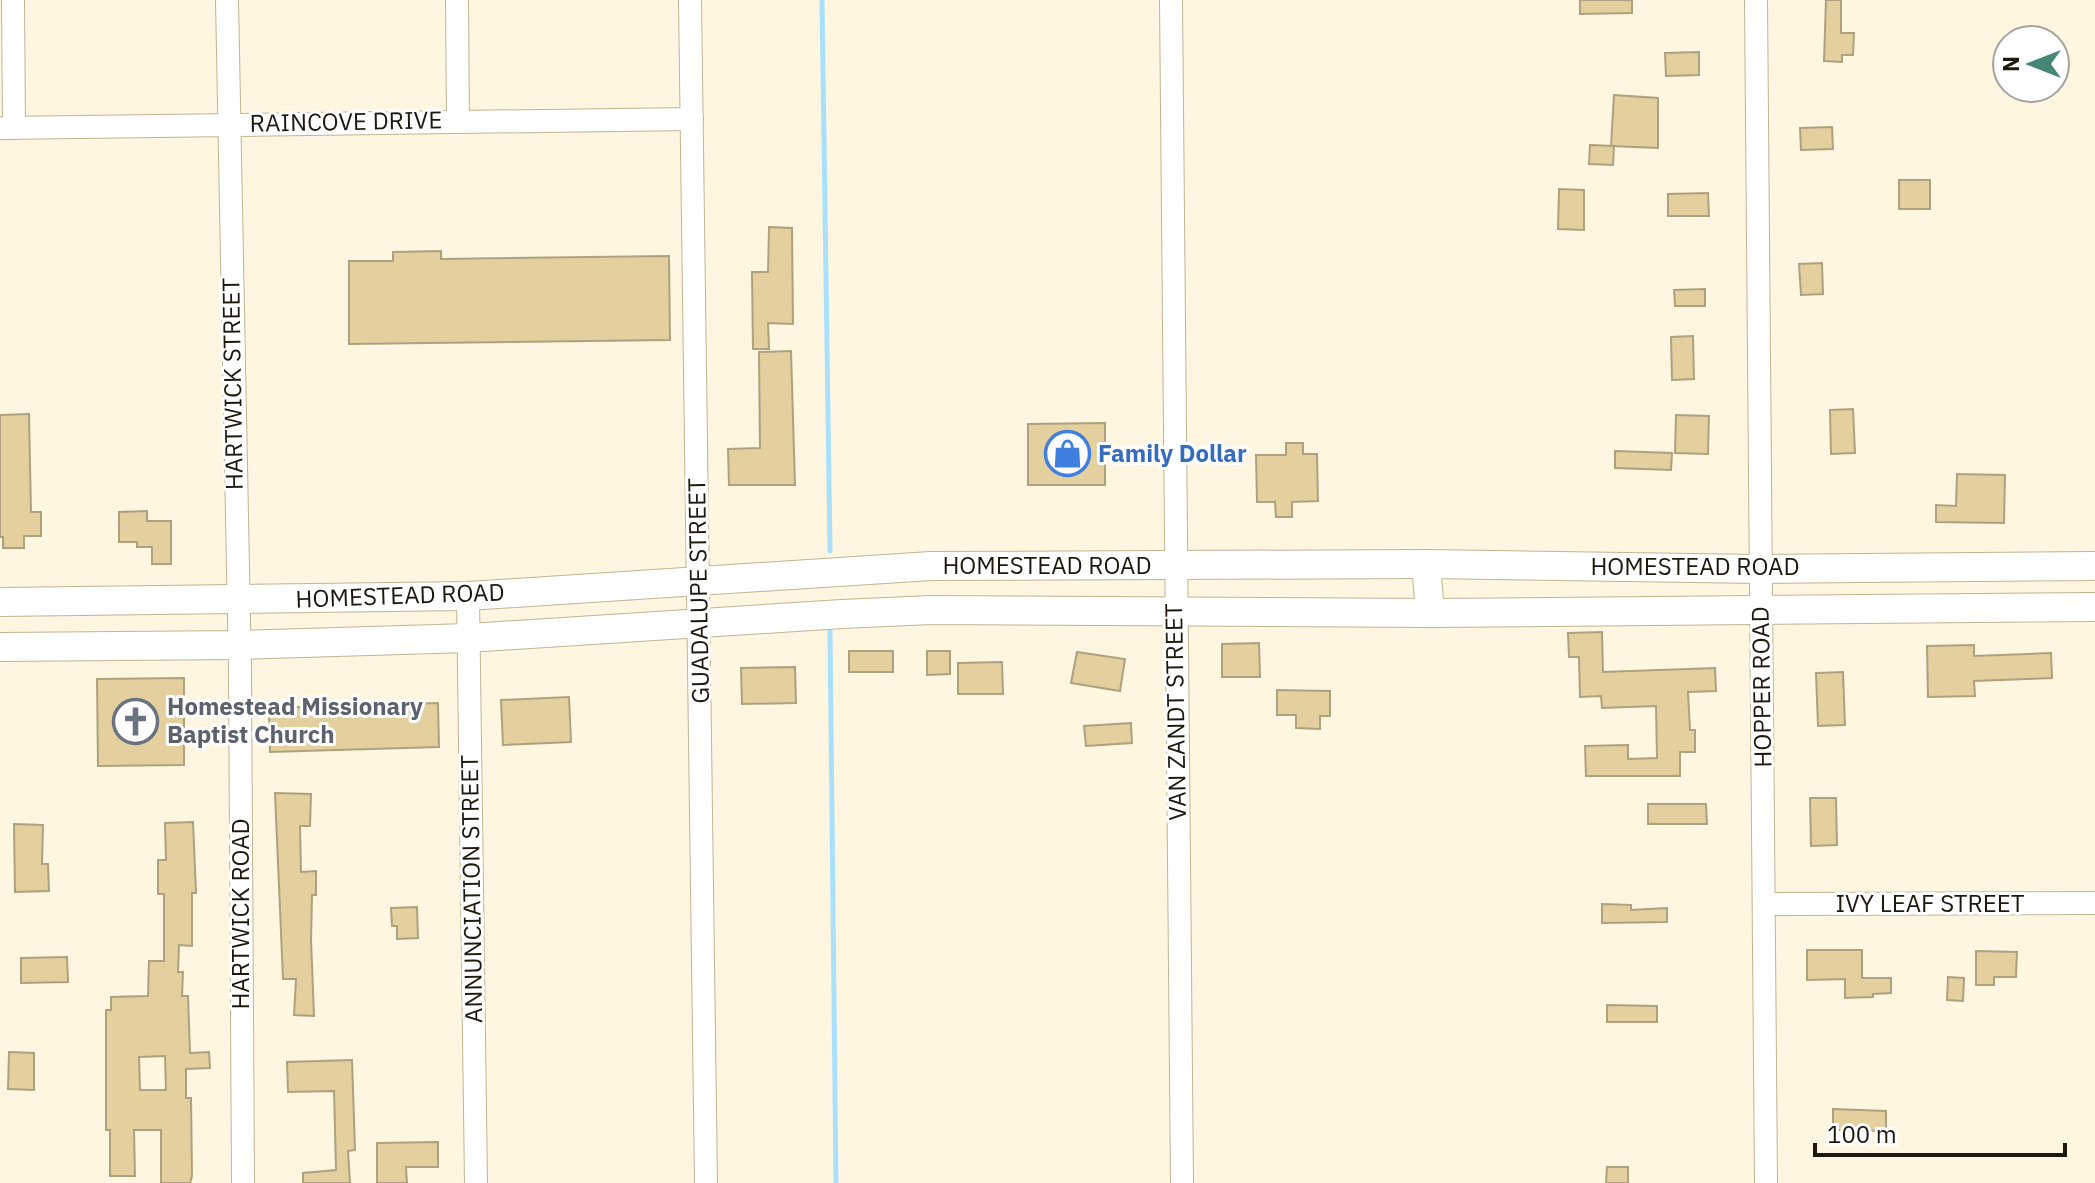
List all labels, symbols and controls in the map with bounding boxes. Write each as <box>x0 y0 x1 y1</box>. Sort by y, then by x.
north arrow <box>1991 24 2071 104</box>
text: N <box>1996 56 2025 72</box>
street label: RAINCOVE DRIVE <box>249 103 443 139</box>
street label: HARTWICK STREET <box>214 277 250 490</box>
shop icon: Family Dollar <box>1043 430 1091 478</box>
place label: Family Dollar <box>1098 437 1247 469</box>
street label: GUADALUPE STREET <box>680 478 716 704</box>
street label: HOMESTEAD ROAD <box>942 549 1152 581</box>
street label: HOMESTEAD ROAD <box>1590 550 1800 582</box>
street label: HOMESTEAD ROAD <box>295 575 505 615</box>
street label: VAN ZANDT STREET <box>1157 603 1193 821</box>
street label: HOPPER ROAD <box>1744 606 1778 768</box>
place label: Homestead Missionary Baptist Church <box>167 690 423 750</box>
church icon: Homestead Missionary Baptist Church <box>112 697 160 745</box>
street label: ANNUNCIATION STREET <box>453 754 489 1023</box>
street label: HARTWICK ROAD <box>224 818 256 1010</box>
street label: IVY LEAF STREET <box>1835 887 2025 919</box>
scale bar <box>1815 1107 2065 1157</box>
text: 100 m <box>1827 1118 1897 1150</box>

